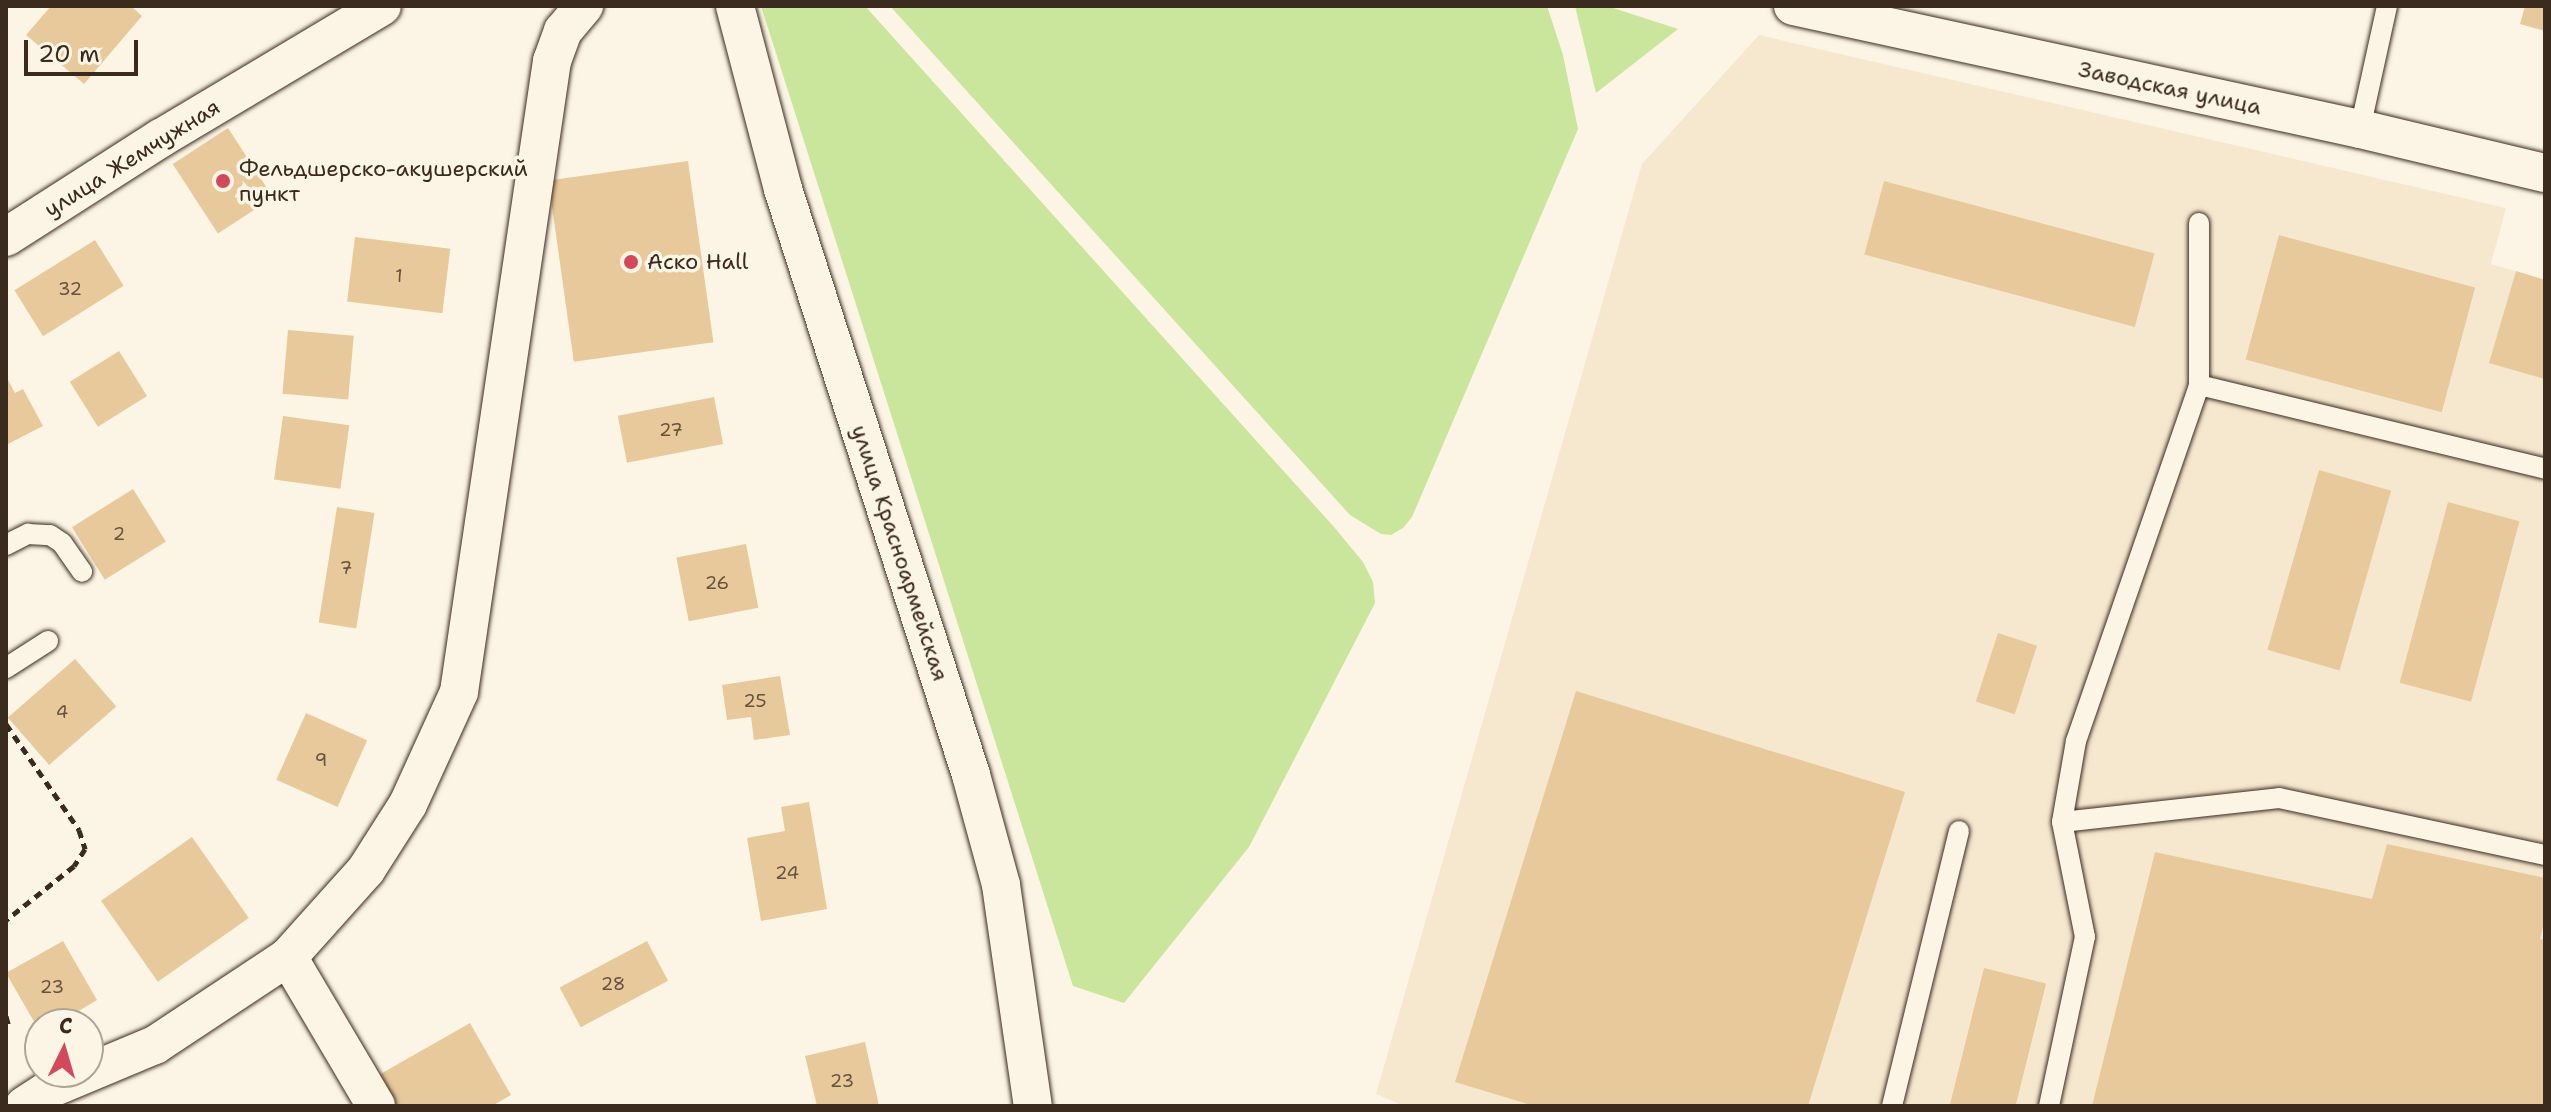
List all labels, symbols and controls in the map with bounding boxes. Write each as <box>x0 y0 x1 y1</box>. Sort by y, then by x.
scale bar <box>28 24 142 74</box>
text: 20 m <box>38 38 100 70</box>
street label: Заводская улица <box>2076 56 2264 120</box>
street label: улица Жемчужная <box>39 93 225 223</box>
place label: Фельдшерско-акушерский пункт <box>239 155 528 206</box>
marker: Фельдшерско-акушерский пункт <box>214 172 232 190</box>
place label: Аско Hall <box>647 249 748 275</box>
marker: Аско Hall <box>622 253 640 271</box>
house number: 1 <box>395 265 403 287</box>
house number: 32 <box>58 278 82 300</box>
house number: 27 <box>659 419 683 441</box>
street label: улица Красноармейская <box>846 422 954 684</box>
house number: 2 <box>113 523 125 545</box>
house number: 7 <box>340 557 352 579</box>
house number: 26 <box>705 572 729 594</box>
house number: 25 <box>743 690 767 712</box>
house number: 4 <box>56 701 68 723</box>
house number: 9 <box>315 749 327 771</box>
house number: 24 <box>775 862 799 884</box>
house number: 28 <box>601 973 625 995</box>
house number: 23 <box>40 976 64 998</box>
north arrow <box>24 1008 104 1088</box>
text: С <box>58 1011 74 1041</box>
house number: 23 <box>830 1070 854 1092</box>

